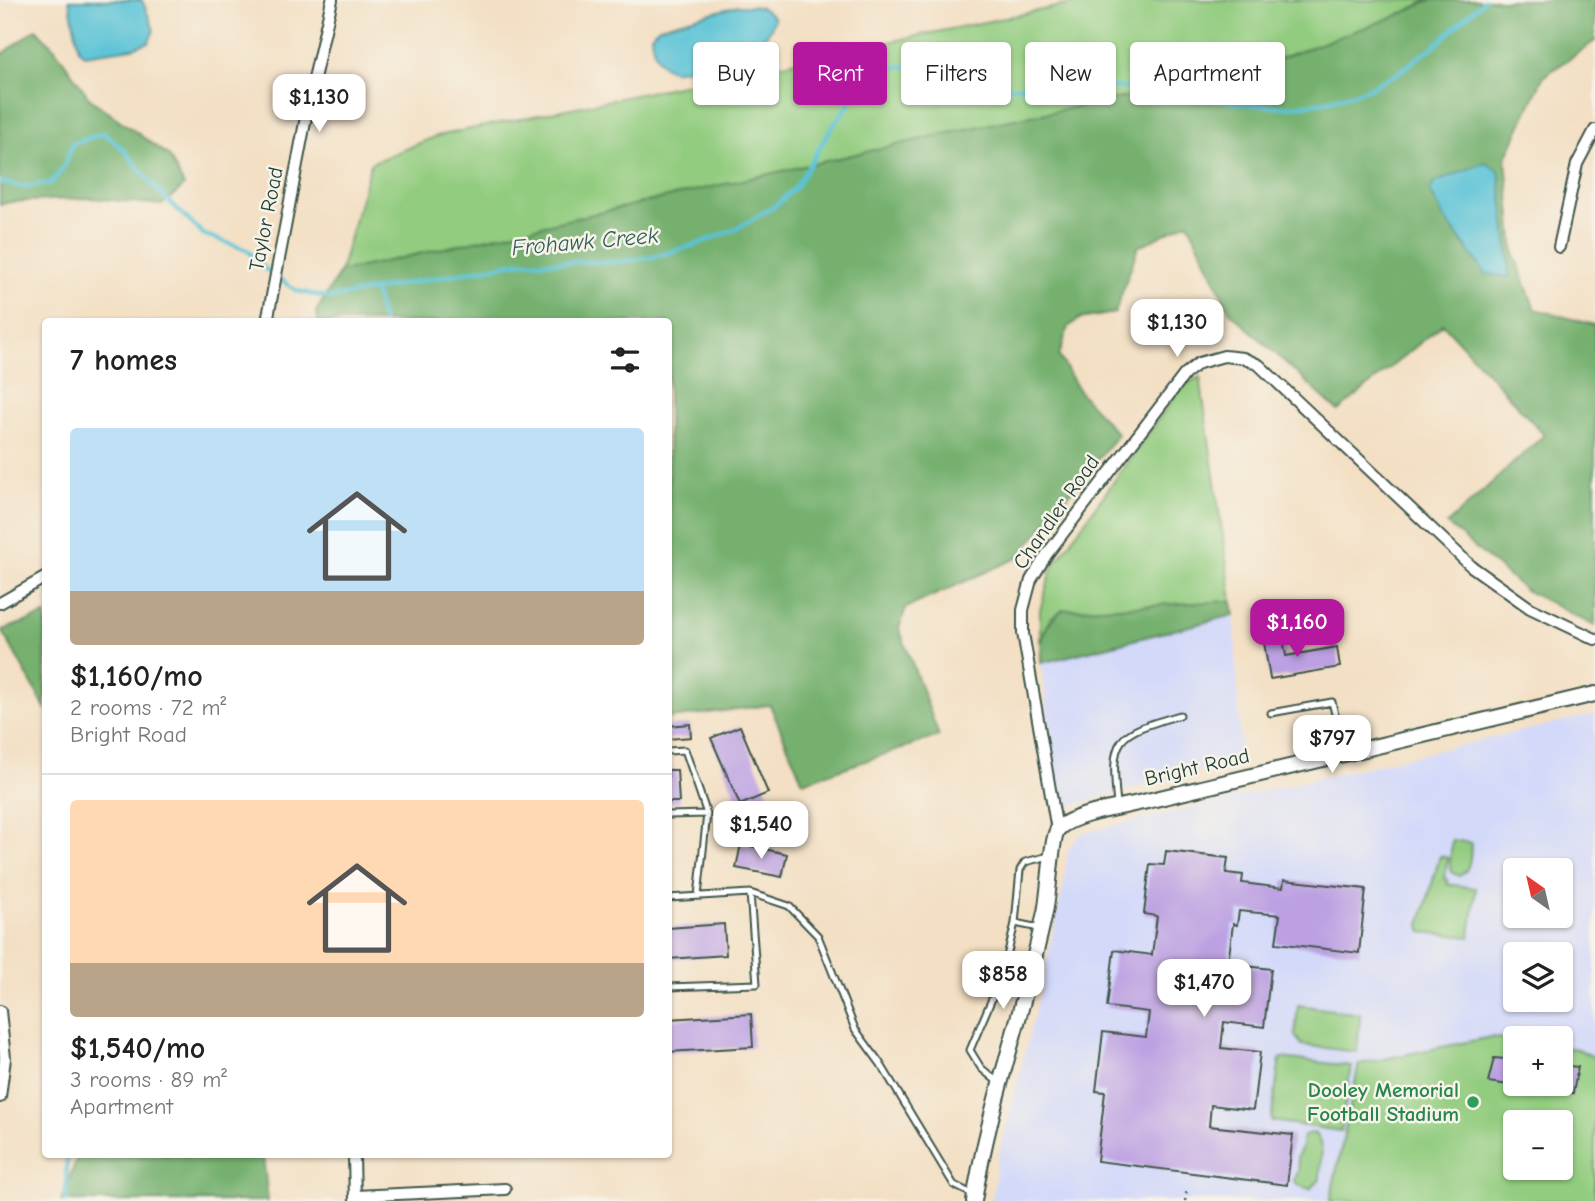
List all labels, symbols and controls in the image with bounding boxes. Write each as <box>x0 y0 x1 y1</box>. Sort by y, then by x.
chip: Buy <box>693 42 779 105</box>
chip: Rent <box>793 42 887 105</box>
chip: Filters <box>901 42 1011 105</box>
chip: New <box>1025 42 1116 105</box>
chip: Apartment <box>1130 42 1285 105</box>
pin: $1,130 <box>262 74 376 134</box>
text: $1,130 <box>289 83 349 110</box>
street label: Taylor Road <box>244 165 288 273</box>
water label: Frohawk Creek <box>510 222 660 261</box>
pin: $1,130 <box>1120 300 1234 359</box>
text: $1,130 <box>1147 308 1207 335</box>
icon: filters <box>606 341 644 379</box>
text: 7 homes <box>70 343 177 378</box>
street label: Chandler Road <box>1008 450 1104 574</box>
icon: home <box>294 473 420 599</box>
pin: $1,160 <box>1240 600 1354 659</box>
text: $1,160 <box>1266 608 1328 635</box>
text: $1,160/mo <box>70 659 203 694</box>
text: 2 rooms · 72 m² <box>70 694 226 721</box>
pin: $797 <box>1291 716 1373 775</box>
text: Bright Road <box>70 721 187 748</box>
text: $797 <box>1309 724 1355 751</box>
street label: Bright Road <box>1142 743 1252 791</box>
pin: $1,540 <box>704 802 818 861</box>
text: $1,540 <box>729 810 793 837</box>
icon: home <box>294 845 420 971</box>
north arrow <box>1503 858 1573 928</box>
map controls <box>1503 858 1573 1180</box>
button: layers <box>1503 942 1573 1012</box>
pin: $858 <box>962 951 1044 1011</box>
text: $858 <box>978 960 1028 987</box>
pin: $1,470 <box>1147 960 1261 1019</box>
text: $1,470 <box>1173 968 1235 995</box>
button: + <box>1503 1026 1573 1096</box>
text: $1,540/mo <box>70 1031 205 1066</box>
text: 3 rooms · 89 m² <box>70 1066 227 1093</box>
place label: Dooley Memorial Football Stadium <box>1307 1078 1459 1126</box>
text: Apartment <box>70 1093 173 1120</box>
marker: Dooley Memorial Football Stadium <box>1465 1094 1481 1110</box>
button: − <box>1503 1110 1573 1180</box>

